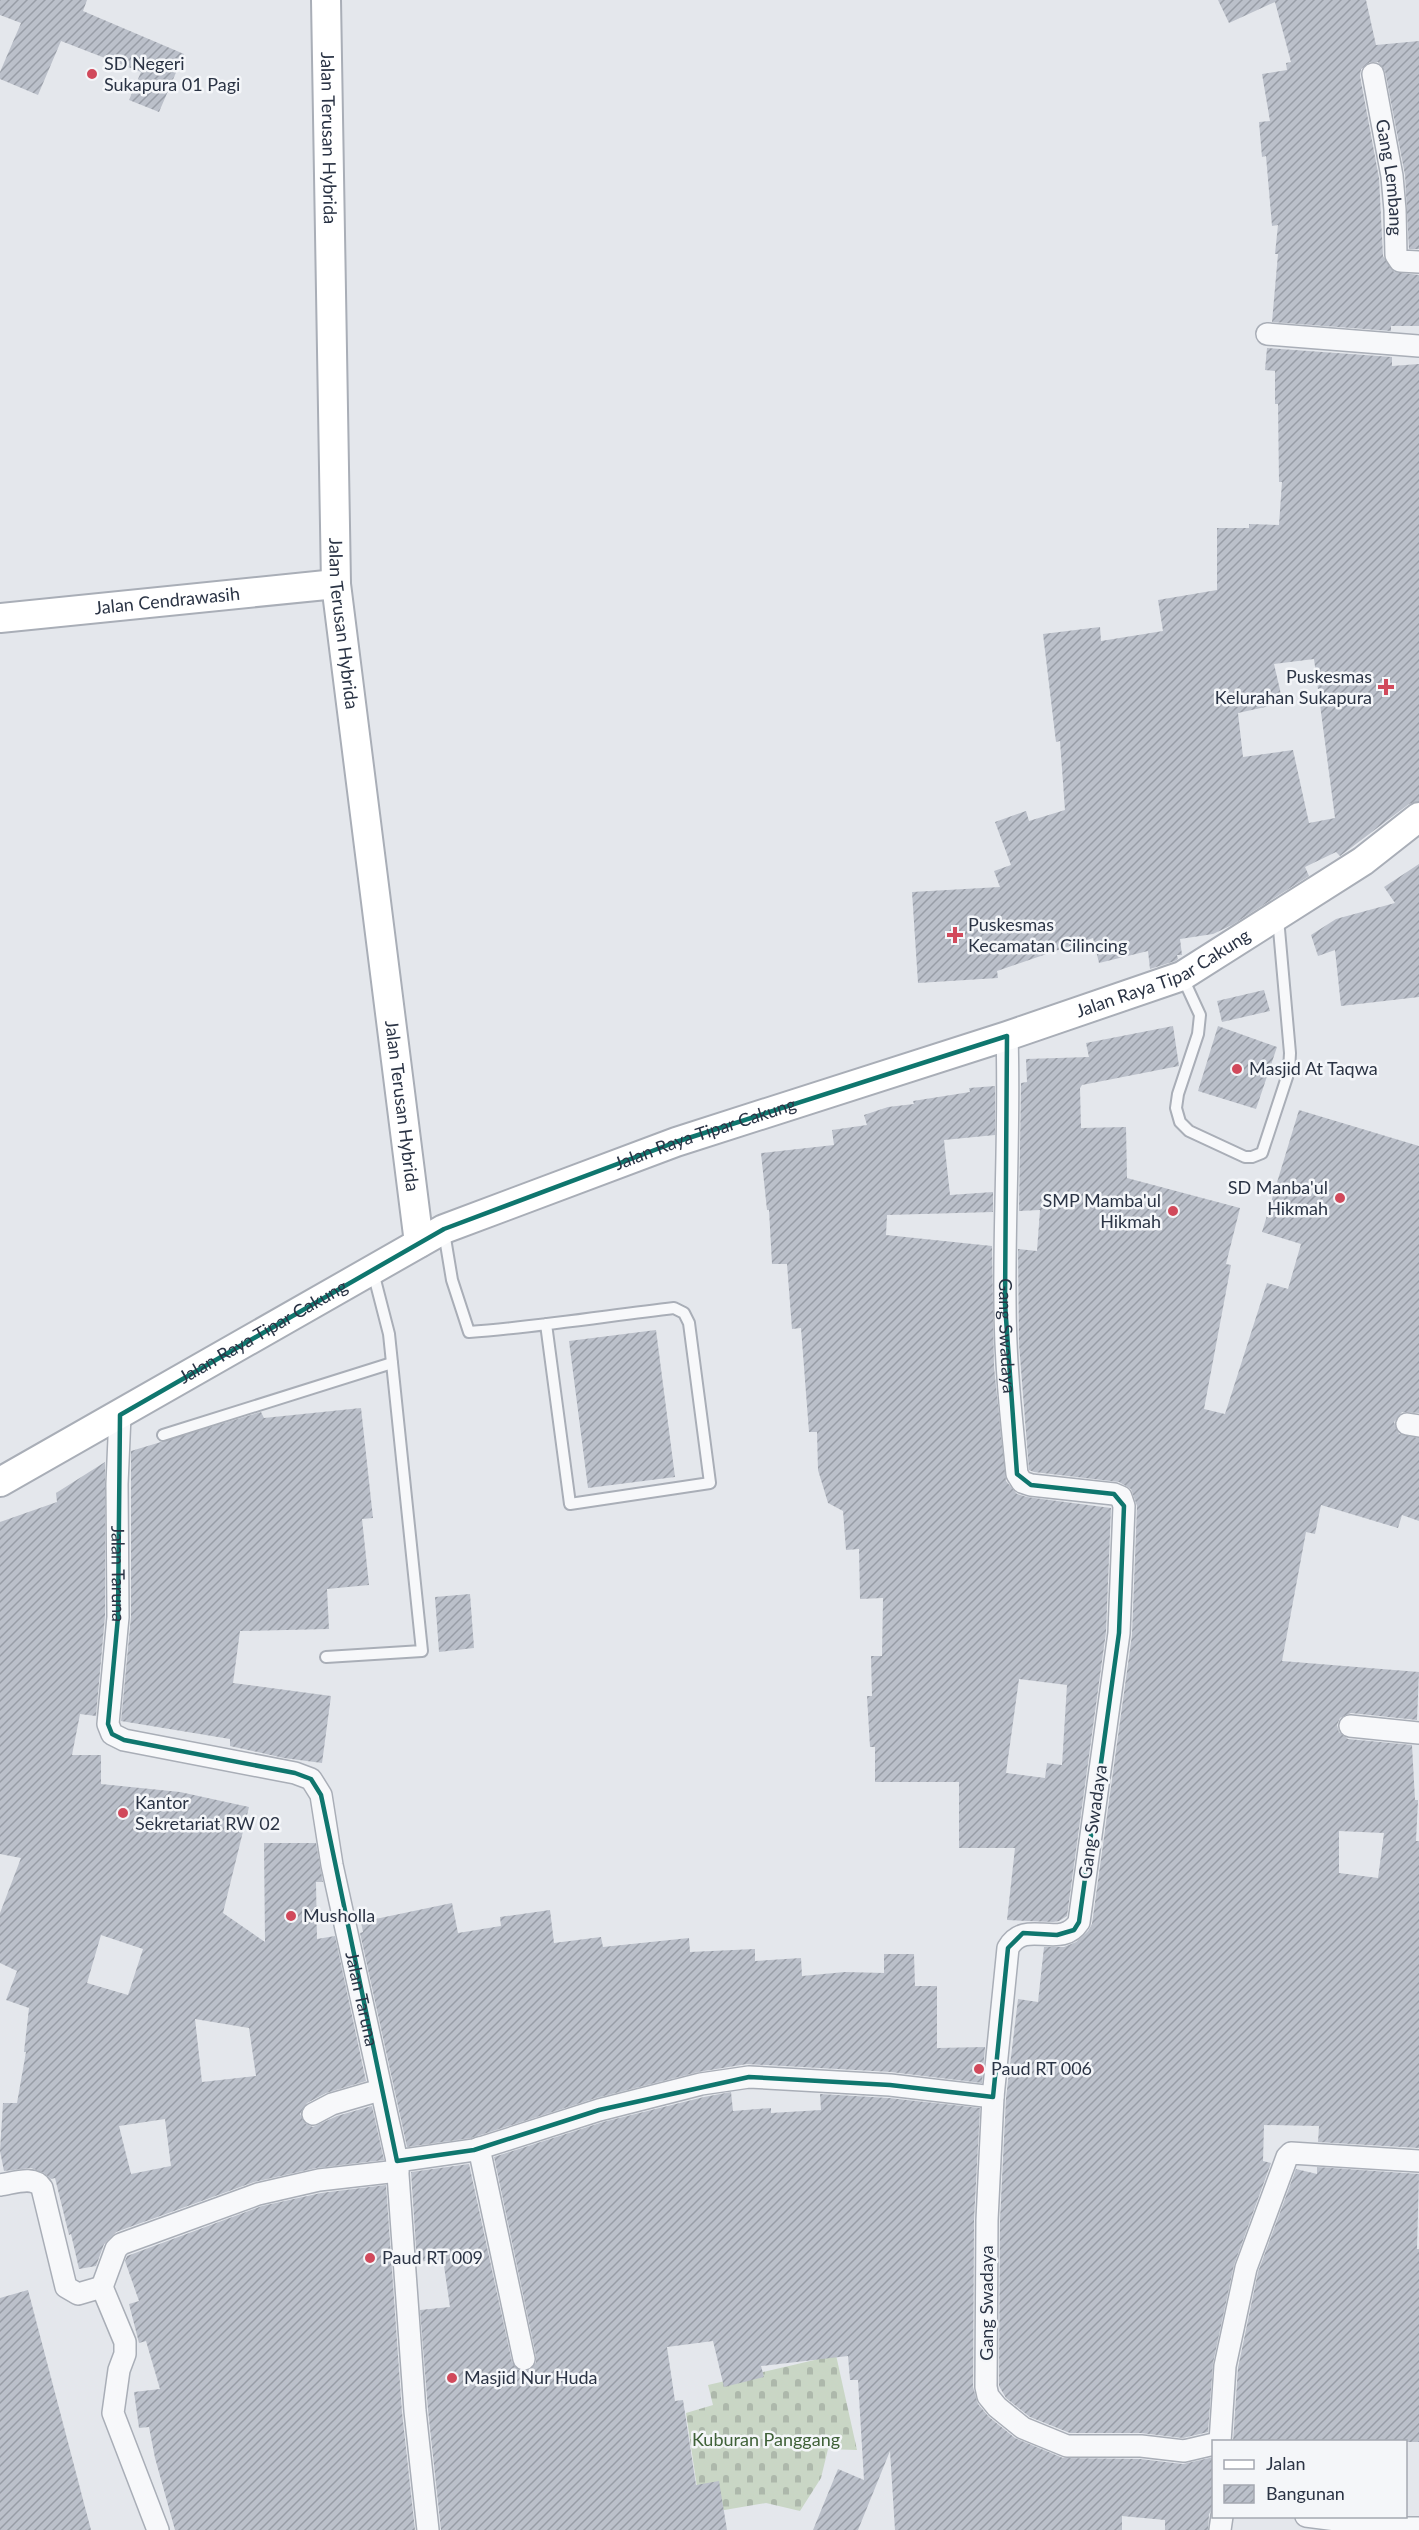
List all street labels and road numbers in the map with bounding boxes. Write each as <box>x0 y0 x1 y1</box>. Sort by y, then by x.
street label: Jalan Terusan Hybrida <box>317 52 342 224</box>
street label: Gang Lembang <box>1372 117 1408 236</box>
street label: Jalan Terusan Hybrida <box>325 538 364 710</box>
street label: Jalan Cendrawasih <box>93 582 241 618</box>
street label: Jalan Raya Tipar Cakung <box>1073 924 1254 1022</box>
street label: Jalan Terusan Hybrida <box>381 1019 424 1193</box>
street label: Jalan Raya Tipar Cakung <box>611 1092 799 1174</box>
street label: Jalan Raya Tipar Cakung <box>175 1274 351 1388</box>
street label: Gang Swadaya <box>995 1278 1021 1394</box>
street label: Jalan Taruna <box>107 1526 130 1623</box>
street label: Gang Swadaya <box>1073 1763 1111 1881</box>
street label: Jalan Taruna <box>341 1949 384 2048</box>
street label: Gang Swadaya <box>975 2245 997 2361</box>

